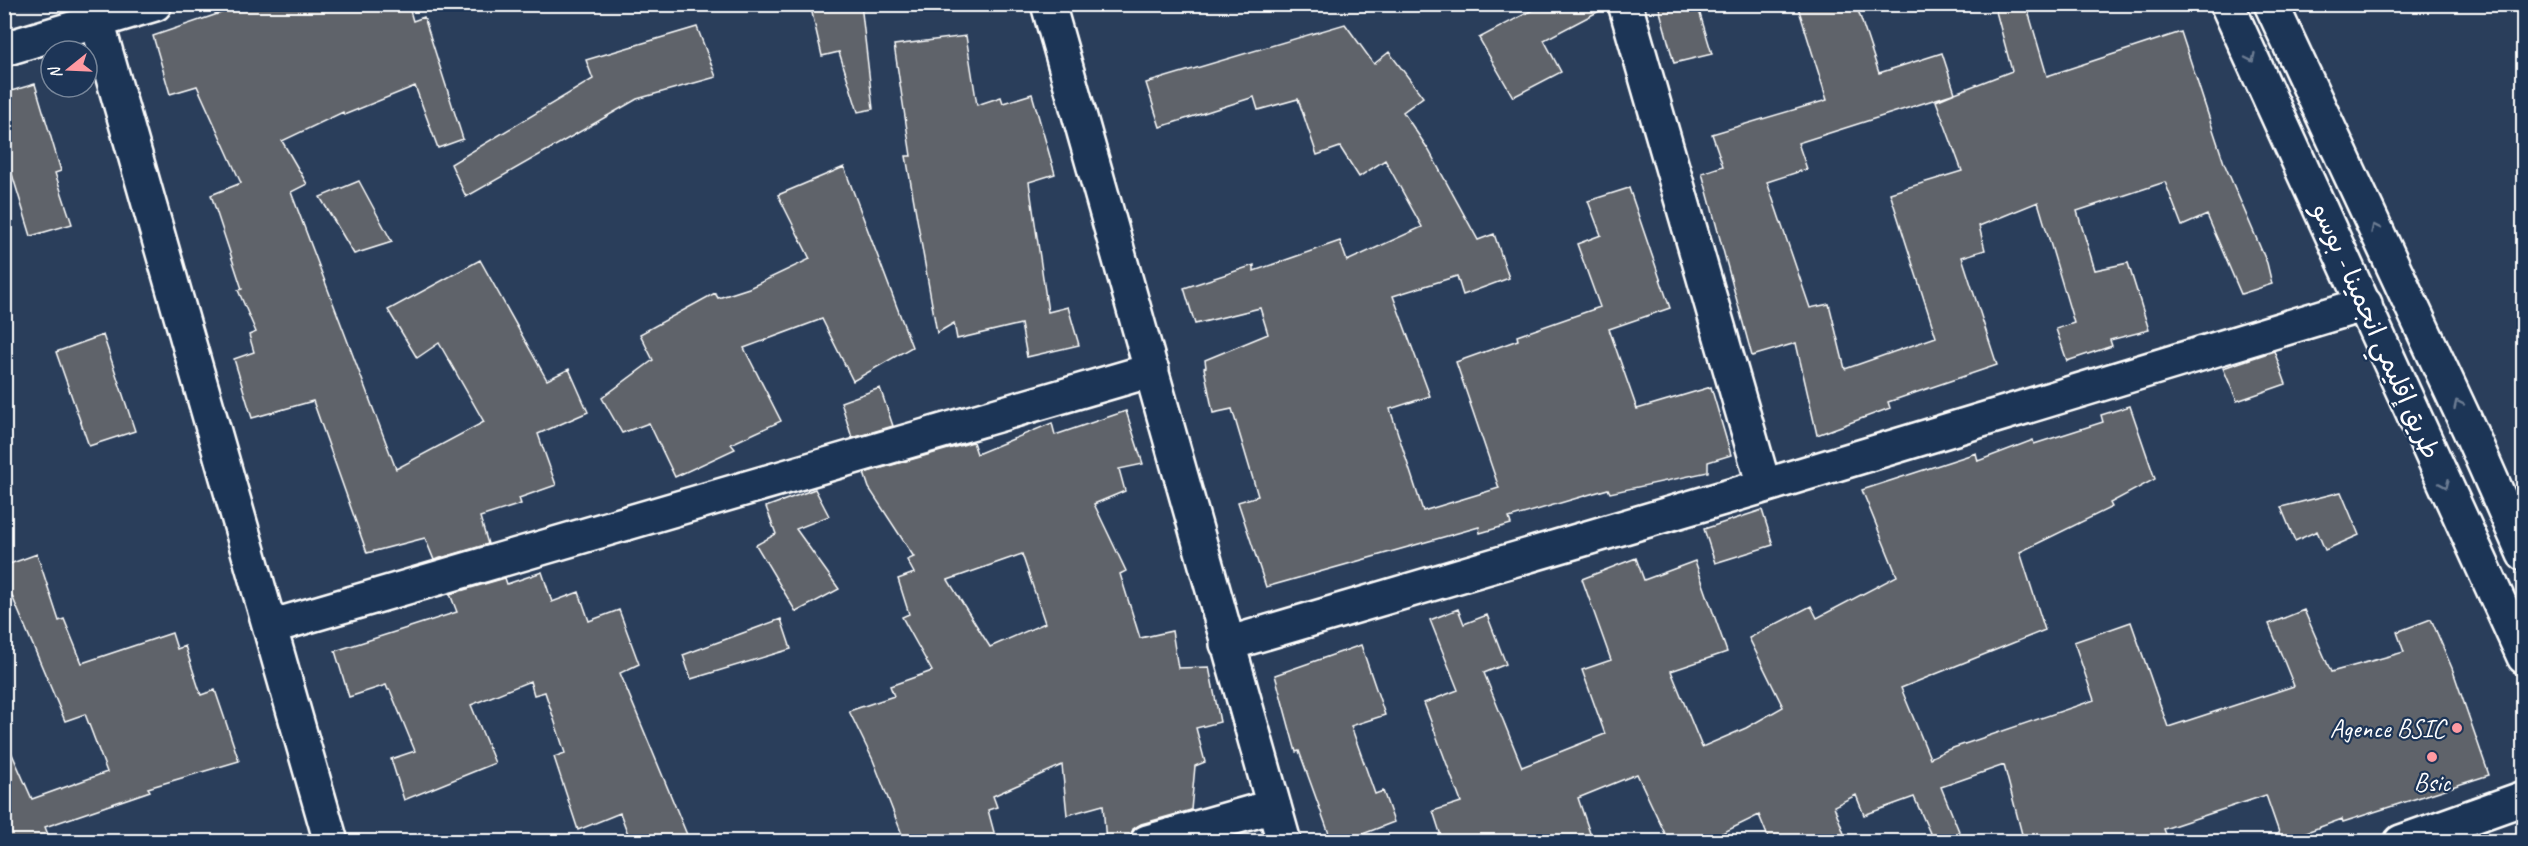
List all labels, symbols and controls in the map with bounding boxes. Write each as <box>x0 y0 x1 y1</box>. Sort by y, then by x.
north arrow <box>39 39 99 99</box>
one-way arrow <box>2244 51 2256 62</box>
text: N <box>44 63 67 81</box>
street label: طريق إقليمي انجمينا - بوسو <box>2299 197 2447 467</box>
one-way arrow <box>2371 223 2383 234</box>
one-way arrow <box>2453 400 2465 411</box>
one-way arrow <box>2438 477 2450 488</box>
place label: Agence BSIC <box>2330 712 2448 745</box>
marker: Agence BSIC <box>2450 721 2464 735</box>
marker: Bsic <box>2425 750 2439 764</box>
place label: Bsic <box>2414 766 2451 799</box>

